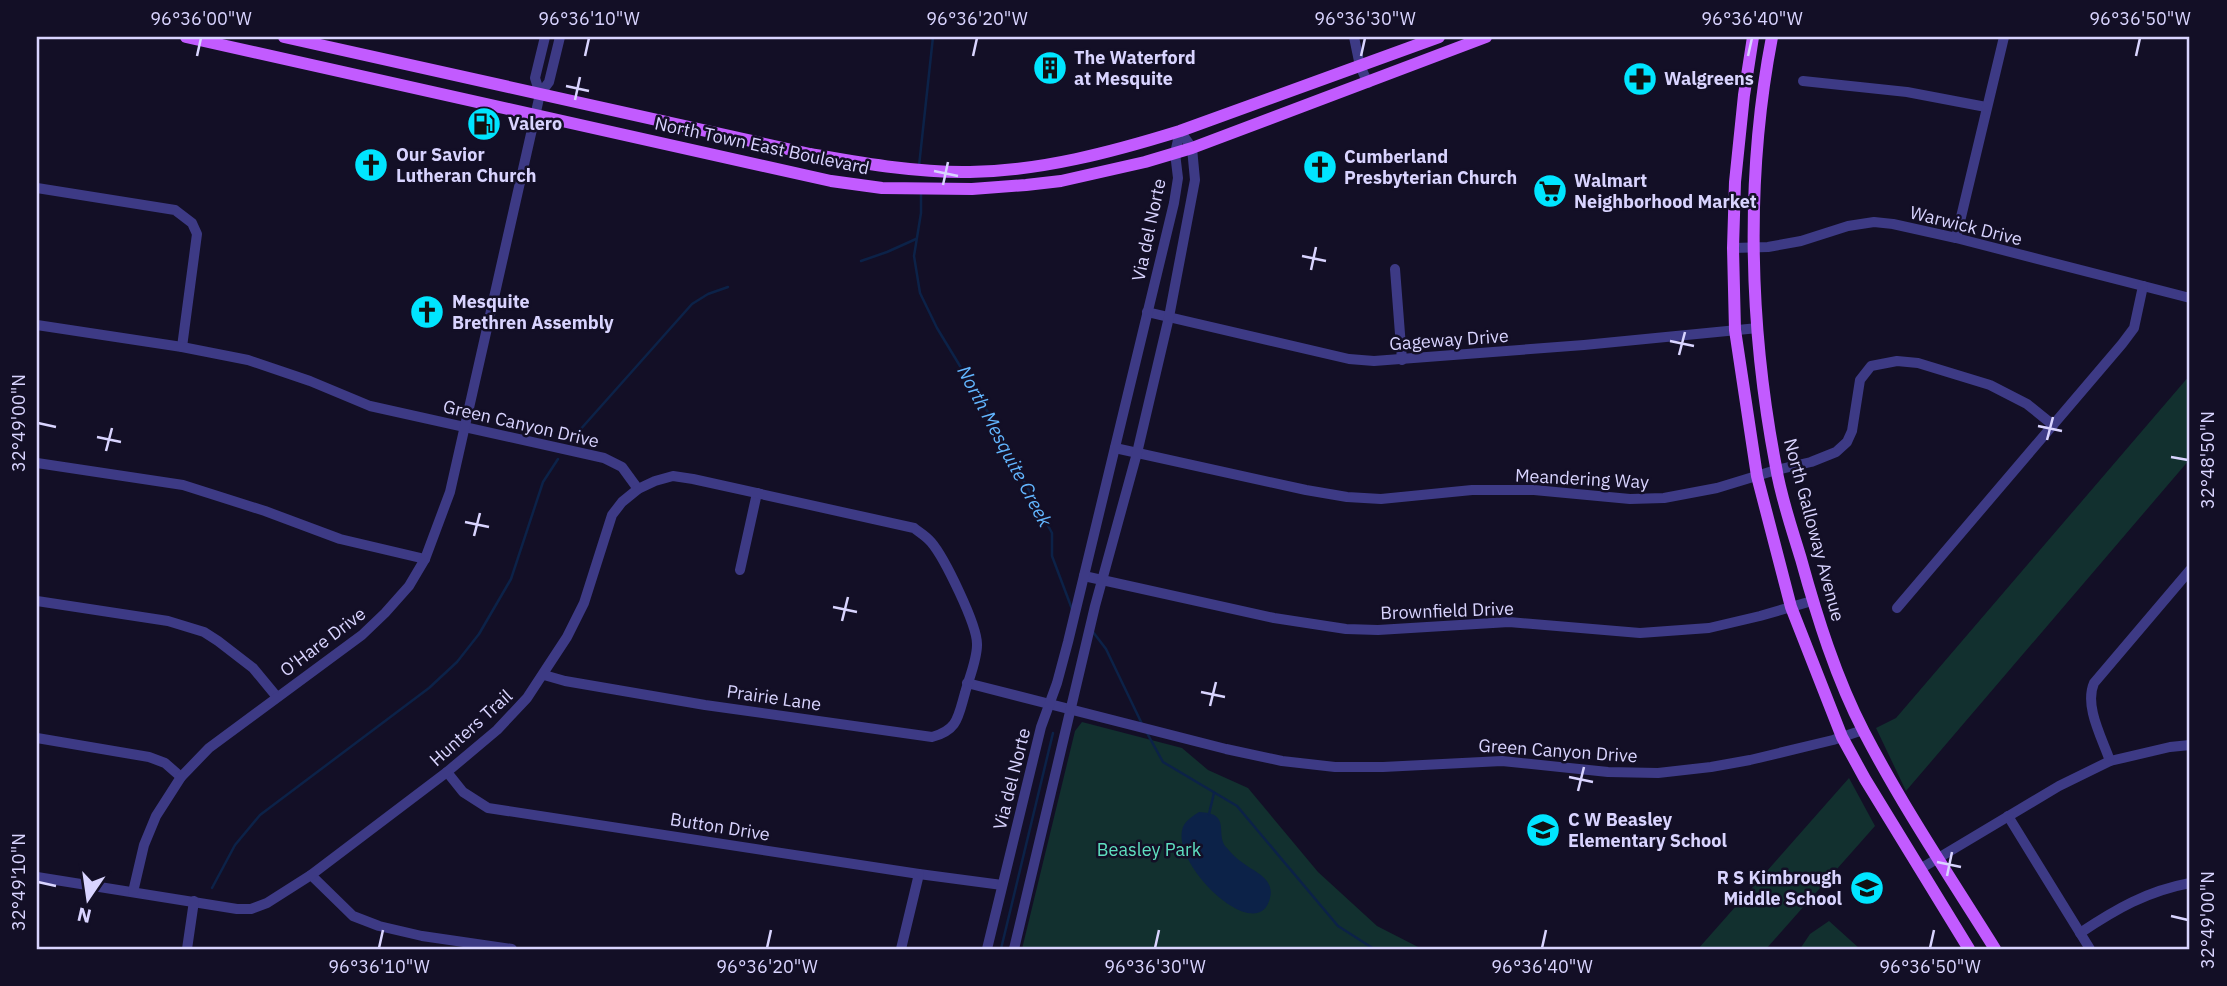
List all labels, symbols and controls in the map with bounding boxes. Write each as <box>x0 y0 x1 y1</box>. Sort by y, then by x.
text: 96°36'00"W <box>150 7 252 30</box>
text: 96°36'10"W <box>538 7 640 30</box>
text: 96°36'20"W <box>926 7 1028 30</box>
text: 96°36'30"W <box>1314 7 1416 30</box>
text: 96°36'40"W <box>1701 7 1803 30</box>
text: 96°36'50"W <box>2089 7 2191 30</box>
place label: The Waterford at Mesquite <box>1074 46 1196 90</box>
building icon: The Waterford at Mesquite <box>1031 49 1069 87</box>
pharmacy icon: Walgreens <box>1621 60 1659 98</box>
place label: Walgreens <box>1664 67 1754 90</box>
fuel station icon: Valero <box>465 105 503 143</box>
place label: Valero <box>508 112 562 135</box>
street label: North Town East Boulevard <box>653 112 872 180</box>
place label: Our Savior Lutheran Church <box>396 143 537 187</box>
place label: Cumberland Presbyterian Church <box>1344 145 1517 189</box>
church icon: Our Savior Lutheran Church <box>352 146 390 184</box>
church icon: Cumberland Presbyterian Church <box>1301 148 1339 186</box>
place label: Walmart Neighborhood Market <box>1574 169 1757 213</box>
supermarket icon: Walmart Neighborhood Market <box>1531 172 1569 210</box>
street label: Via del Norte <box>1126 176 1171 283</box>
street label: Warwick Drive <box>1908 200 2025 251</box>
place label: Mesquite Brethren Assembly <box>452 290 614 334</box>
church icon: Mesquite Brethren Assembly <box>408 293 446 331</box>
street label: Gageway Drive <box>1389 324 1509 355</box>
water label: North Mesquite Creek <box>952 361 1058 532</box>
text: 32°49'00"N <box>7 374 30 472</box>
street label: Green Canyon Drive <box>441 394 601 453</box>
text: 32°48'50"N <box>2196 411 2219 509</box>
street label: North Galloway Avenue <box>1779 436 1850 624</box>
street label: Meandering Way <box>1514 464 1650 493</box>
street label: Brownfield Drive <box>1380 597 1514 624</box>
street label: O'Hare Drive <box>275 602 370 681</box>
street label: Prairie Lane <box>725 679 823 716</box>
street label: Hunters Trail <box>424 684 517 771</box>
street label: Via del Norte <box>988 725 1035 832</box>
street label: Green Canyon Drive <box>1478 733 1638 768</box>
street label: Button Drive <box>669 807 772 846</box>
place label: C W Beasley Elementary School <box>1568 808 1727 852</box>
school or university icon: C W Beasley Elementary School <box>1524 811 1562 849</box>
text: 32°49'10"N <box>7 833 30 931</box>
park label: Beasley Park <box>1097 838 1202 861</box>
north arrow <box>52 864 122 934</box>
place label: R S Kimbrough Middle School <box>1717 866 1843 910</box>
school or university icon: R S Kimbrough Middle School <box>1848 869 1886 907</box>
text: 32°49'00"N <box>2196 871 2219 969</box>
text: N <box>75 902 94 929</box>
text: 96°36'10"W <box>328 955 430 978</box>
text: 96°36'20"W <box>716 955 818 978</box>
text: 96°36'30"W <box>1104 955 1206 978</box>
text: 96°36'40"W <box>1491 955 1593 978</box>
text: 96°36'50"W <box>1879 955 1981 978</box>

